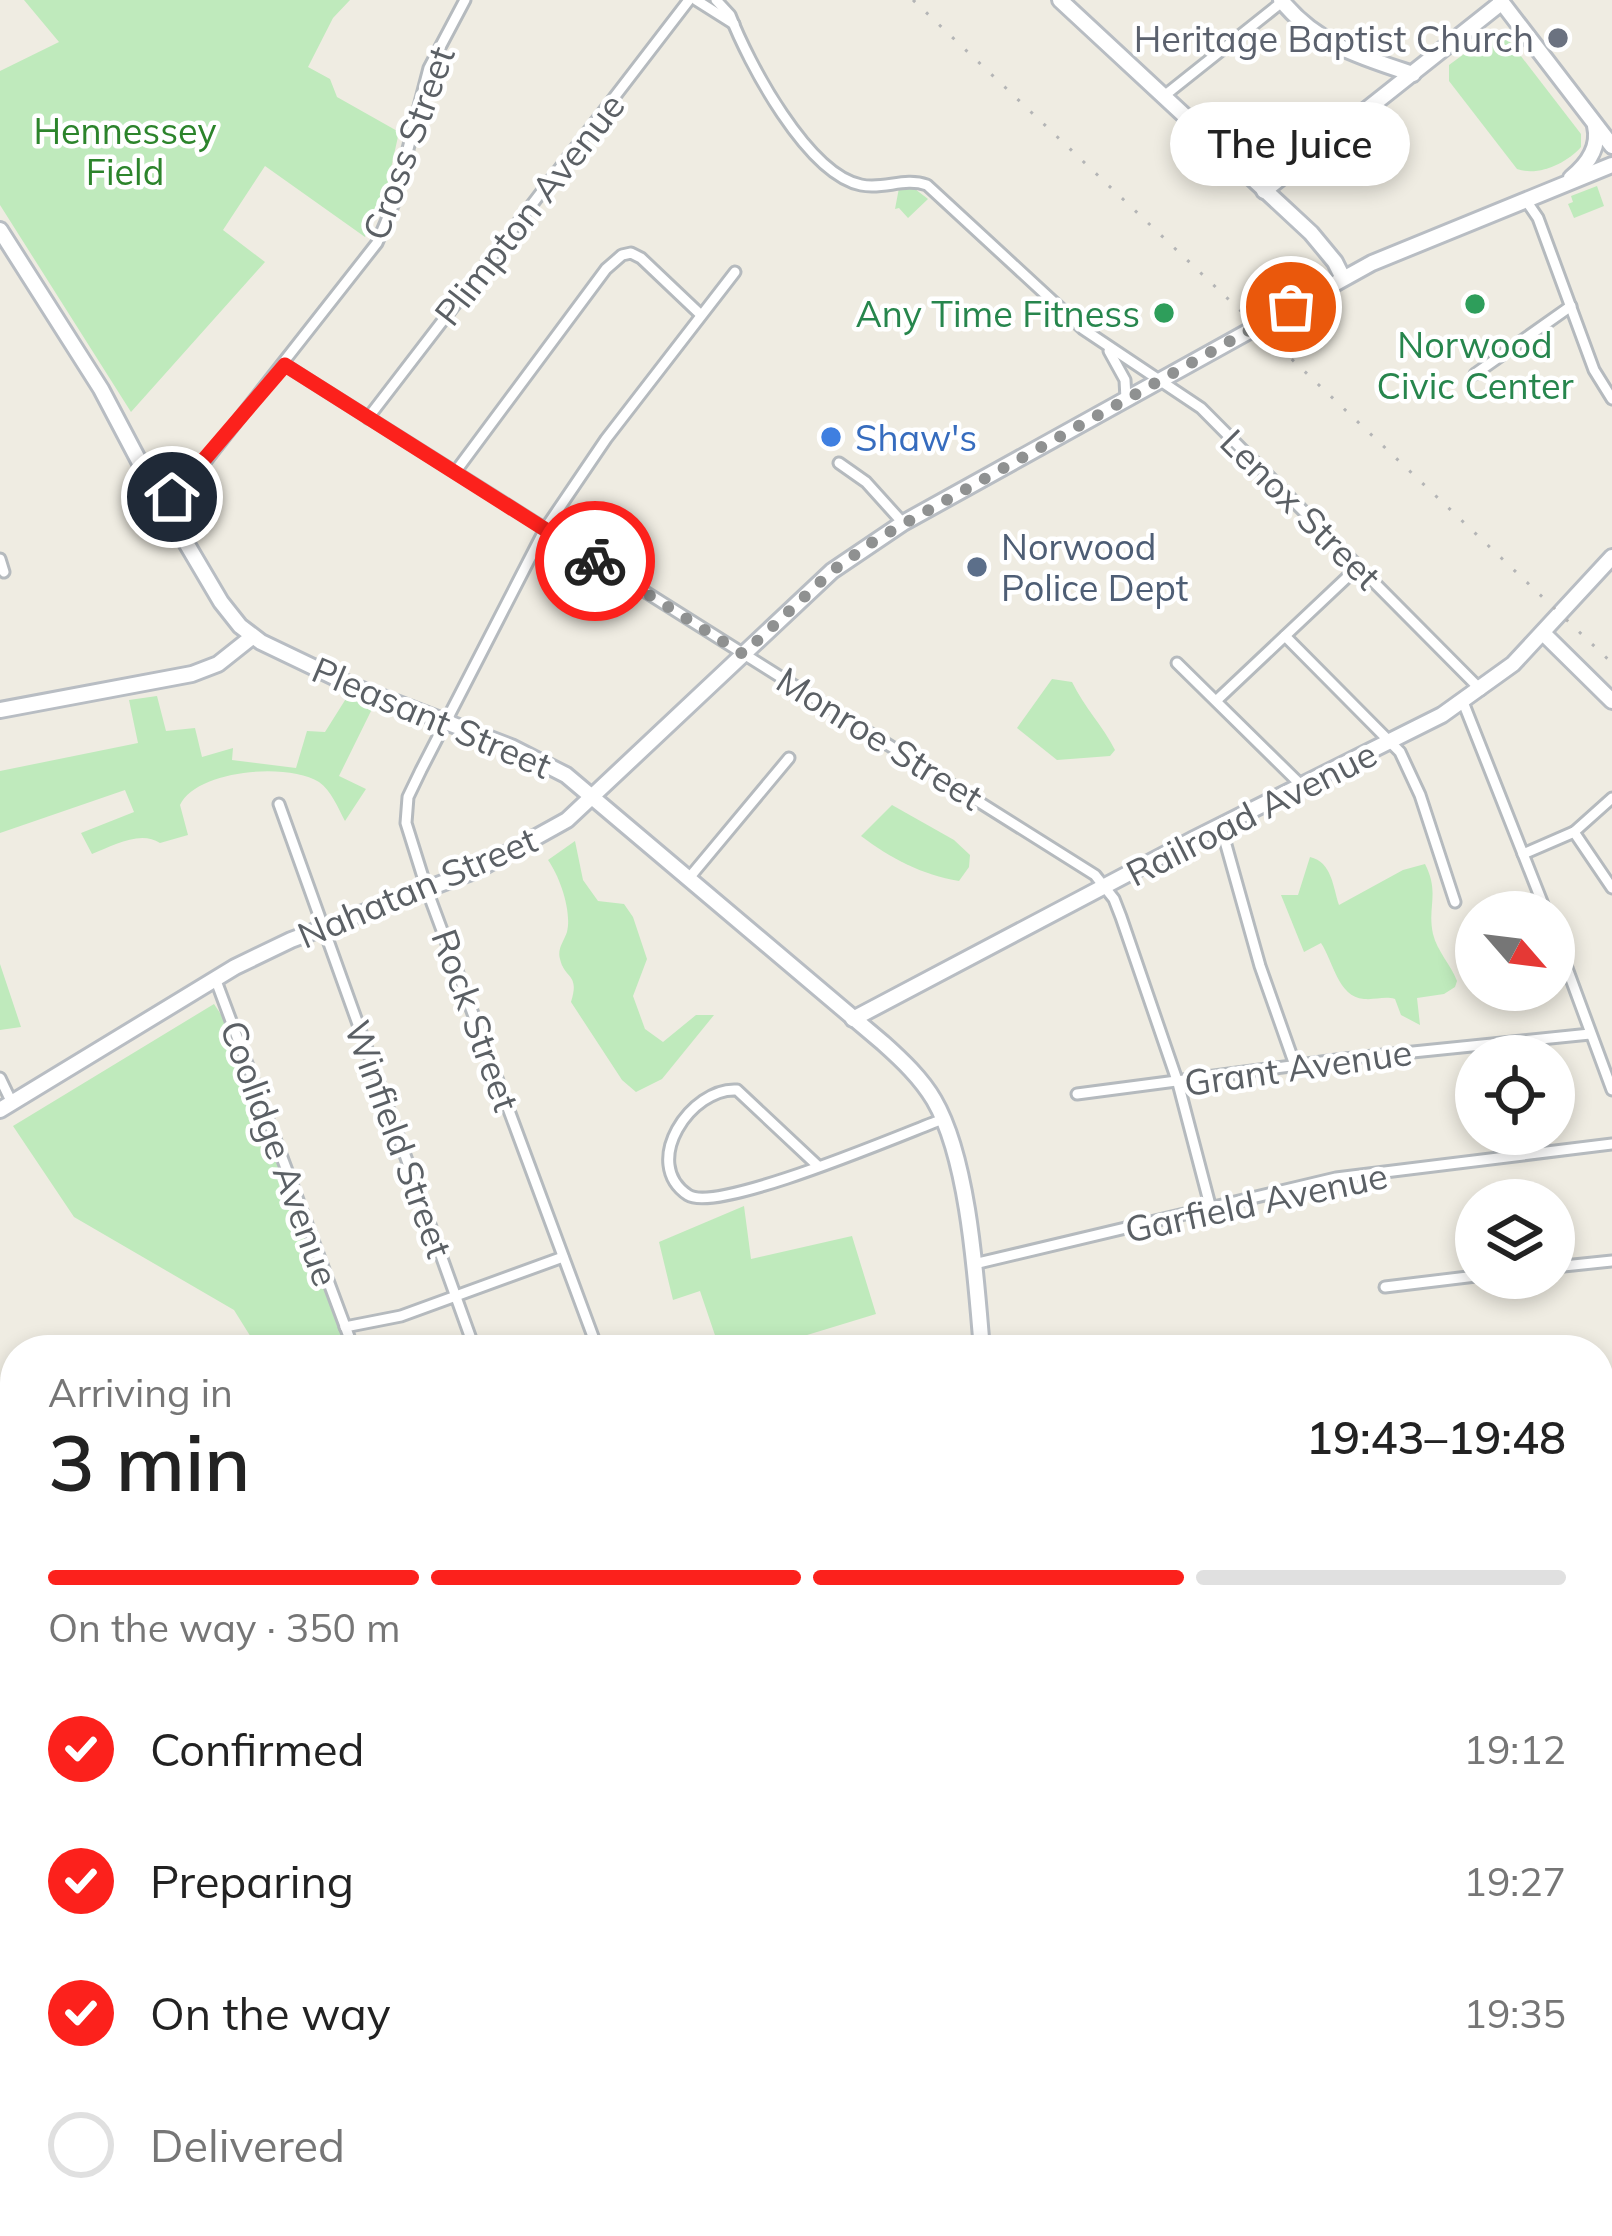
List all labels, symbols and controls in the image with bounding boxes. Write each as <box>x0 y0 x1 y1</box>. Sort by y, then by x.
place label: Heritage Baptist Church <box>1134 16 1534 61</box>
marker: Heritage Baptist Church <box>1545 25 1571 51</box>
street label: Cross Street <box>352 40 464 246</box>
street label: Plimpton Avenue <box>424 84 634 334</box>
callout: The Juice <box>1171 103 1411 187</box>
park label: Hennessey Field <box>33 108 217 194</box>
text: The Juice <box>1207 119 1373 168</box>
pin <box>1240 256 1342 358</box>
icon: bag <box>1258 274 1324 340</box>
place label: Any Time Fitness <box>855 291 1140 336</box>
marker: Norwood Civic Center <box>1462 291 1488 317</box>
marker: Any Time Fitness <box>1151 300 1177 326</box>
place label: Norwood Civic Center <box>1376 322 1574 408</box>
place label: Shaw's <box>855 415 977 460</box>
street label: Lenox Street <box>1211 419 1391 599</box>
marker: Shaw's <box>818 424 844 450</box>
pin <box>121 446 223 548</box>
icon: home <box>139 464 205 530</box>
courier <box>535 501 655 621</box>
place label: Norwood Police Dept <box>1001 524 1188 610</box>
icon: bike <box>562 528 628 594</box>
marker: Norwood Police Dept <box>964 554 990 580</box>
street label: Pleasant Street <box>306 646 558 788</box>
street label: Monroe Street <box>769 657 991 819</box>
street label: Railroad Avenue <box>1118 731 1384 895</box>
street label: Nahatan Street <box>291 816 543 958</box>
north arrow <box>1455 891 1575 1011</box>
map controls <box>1455 891 1575 1299</box>
street label: Rock Street <box>422 923 530 1117</box>
street label: Coolidge Avenue <box>211 1014 349 1292</box>
street label: Winfield Street <box>335 1014 463 1264</box>
street label: Grant Avenue <box>1181 1029 1415 1105</box>
button: locate <box>1455 1035 1575 1155</box>
street label: Garfield Avenue <box>1121 1152 1391 1252</box>
button: layers <box>1455 1179 1575 1299</box>
text: Arriving in <box>48 1368 233 1417</box>
text: 19:43–19:48 <box>1306 1409 1566 1465</box>
text: 3 min <box>48 1413 251 1511</box>
text: On the way · 350 m <box>48 1603 400 1652</box>
icon: check <box>48 1716 114 1782</box>
text: Confirmed <box>150 1721 364 1777</box>
text: 19:12 <box>1464 1725 1566 1774</box>
icon: check <box>48 1848 114 1914</box>
text: Preparing <box>150 1853 354 1909</box>
text: 19:27 <box>1464 1857 1566 1906</box>
icon: check <box>48 1980 114 2046</box>
text: On the way <box>150 1985 391 2041</box>
text: 19:35 <box>1464 1989 1566 2038</box>
text: Delivered <box>150 2117 345 2173</box>

